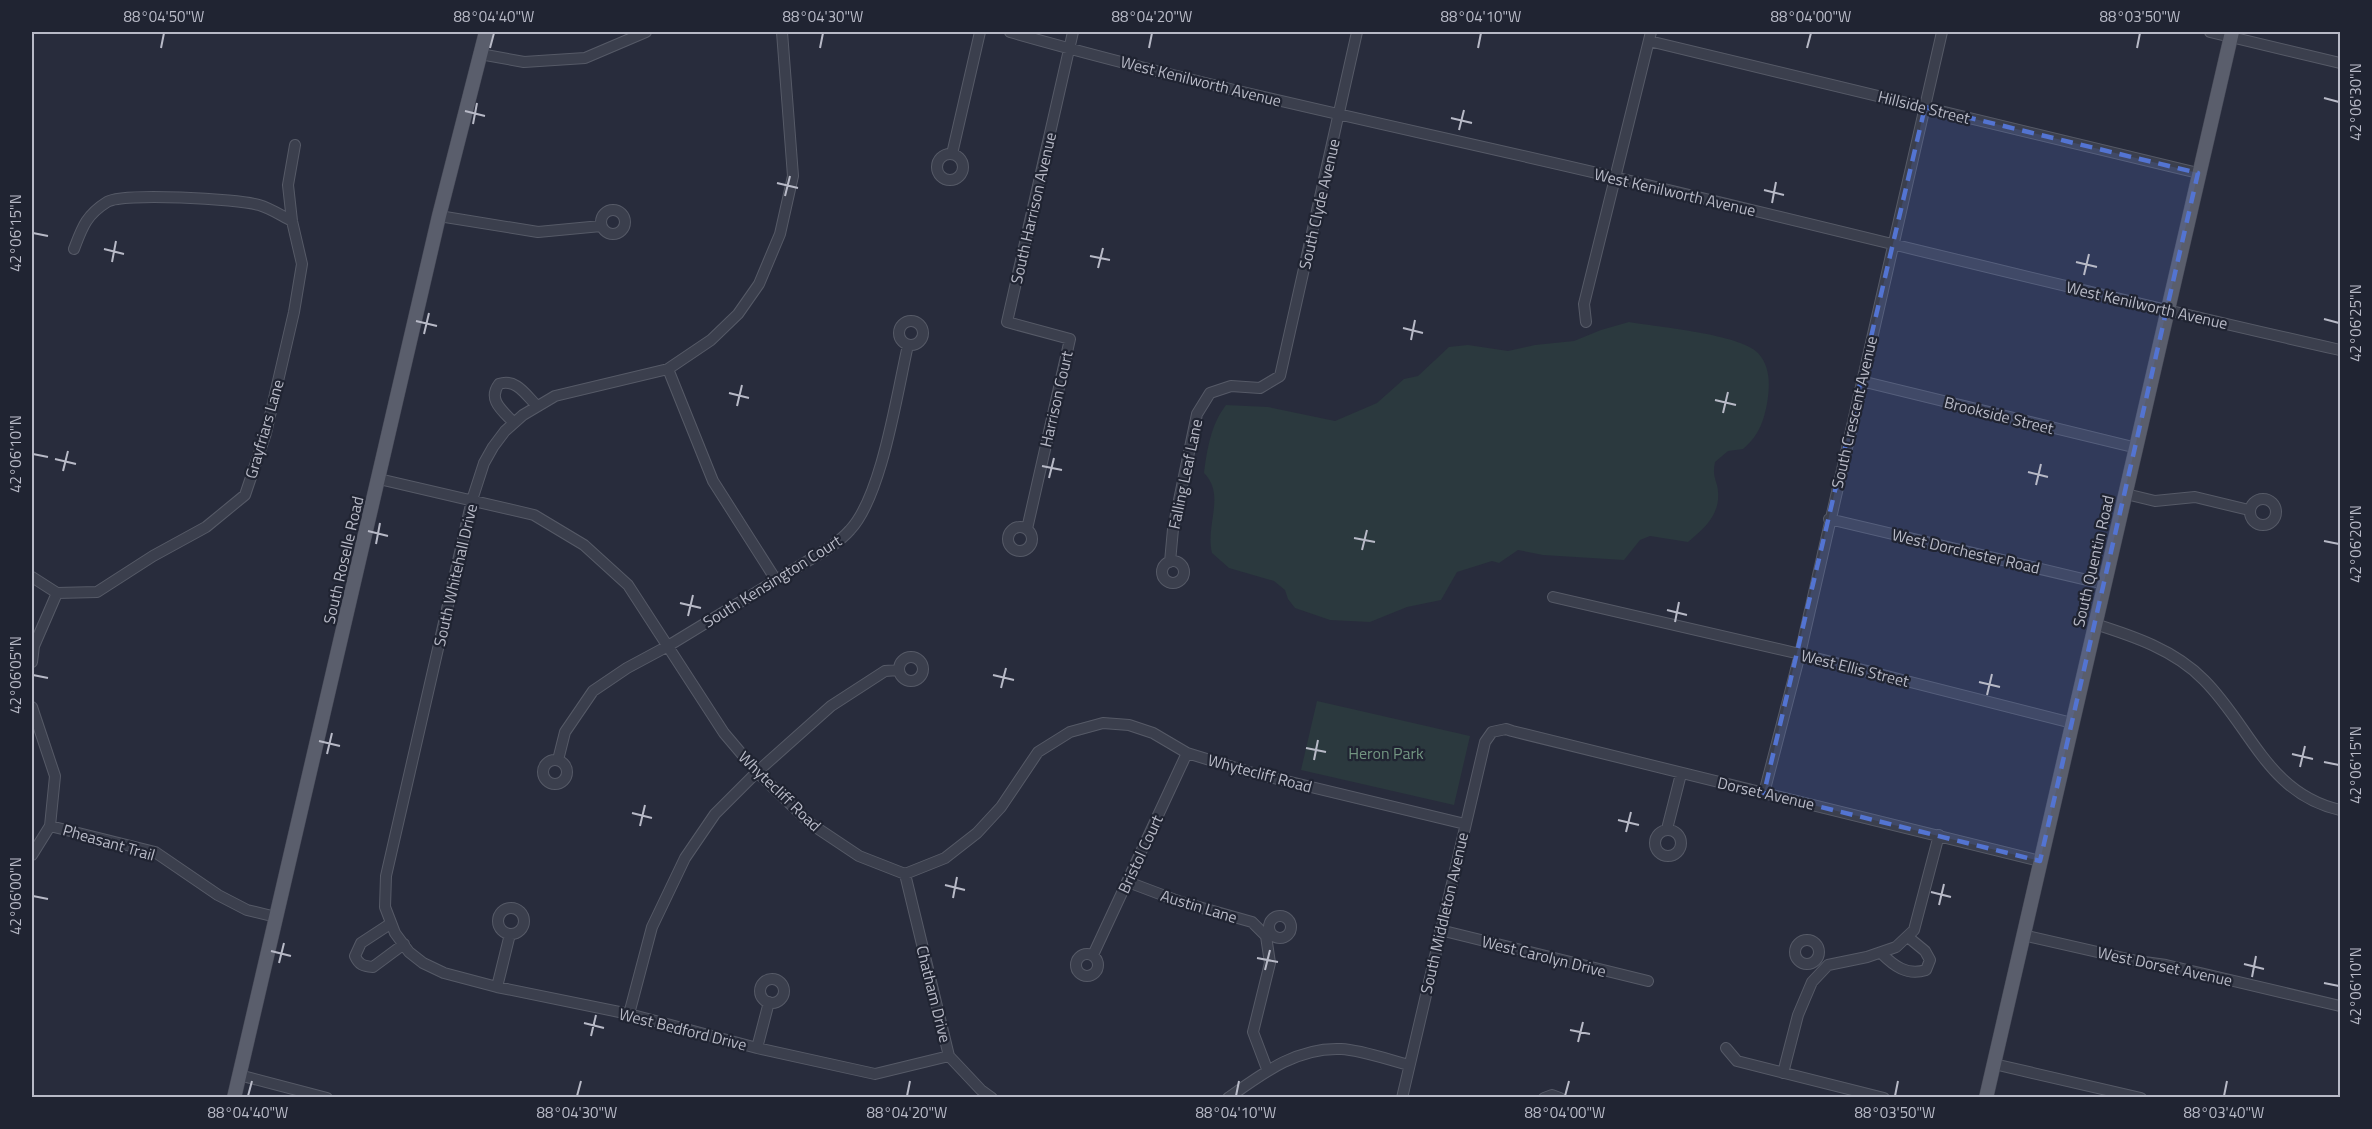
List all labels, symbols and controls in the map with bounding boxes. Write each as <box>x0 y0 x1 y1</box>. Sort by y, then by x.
text: 88°04'50"W <box>124 5 204 28</box>
text: 88°04'40"W <box>454 5 534 28</box>
text: 88°04'30"W <box>783 5 863 28</box>
text: 88°04'20"W <box>1112 5 1192 28</box>
text: 88°04'10"W <box>1441 5 1521 28</box>
text: 88°04'00"W <box>1771 5 1851 28</box>
text: 88°03'50"W <box>2100 5 2180 28</box>
street label: West Kenilworth Avenue <box>1118 49 1284 113</box>
text: 42°06'30"N <box>2344 63 2367 141</box>
street label: Hillside Street <box>1876 84 1973 130</box>
street label: South Harrison Avenue <box>1004 130 1062 286</box>
street label: South Clyde Avenue <box>1292 136 1346 272</box>
street label: West Kenilworth Avenue <box>1592 162 1758 222</box>
text: 42°06'15"N <box>4 194 27 272</box>
street label: West Kenilworth Avenue <box>2064 275 2230 335</box>
text: 42°06'25"N <box>2344 284 2367 362</box>
street label: South Crescent Avenue <box>1825 334 1883 490</box>
street label: Harrison Court <box>1033 348 1079 449</box>
street label: Grayfriars Lane <box>238 377 290 481</box>
street label: Brookside Street <box>1942 390 2057 440</box>
text: 42°06'10"N <box>4 415 27 493</box>
street label: Falling Leaf Lane <box>1162 417 1208 531</box>
street label: South Quentin Road <box>2066 493 2120 629</box>
street label: South Roselle Road <box>317 494 369 626</box>
street label: South Whitehall Drive <box>427 501 483 649</box>
text: 42°06'20"N <box>2344 505 2367 583</box>
street label: West Dorchester Road <box>1890 522 2042 580</box>
street label: South Kensington Court <box>698 528 846 633</box>
text: 42°06'05"N <box>4 636 27 714</box>
street label: West Ellis Street <box>1799 643 1912 693</box>
text: 42°06'15"N <box>2344 726 2367 804</box>
park label: Heron Park <box>1348 741 1424 765</box>
street label: Whytecliff Road <box>733 745 827 837</box>
street label: Whytecliff Road <box>1205 748 1315 798</box>
street label: Dorset Avenue <box>1715 770 1817 816</box>
street label: Bristol Court <box>1111 810 1169 897</box>
street label: Pheasant Trail <box>60 817 158 867</box>
street label: South Middleton Avenue <box>1414 830 1474 996</box>
text: 42°06'00"N <box>4 857 27 935</box>
street label: Austin Lane <box>1158 883 1240 929</box>
street label: West Carolyn Drive <box>1479 929 1609 983</box>
street label: West Dorset Avenue <box>2095 940 2235 992</box>
street label: Chatham Drive <box>910 943 958 1045</box>
text: 42°06'10"N <box>2344 947 2367 1025</box>
street label: West Bedford Drive <box>617 1002 749 1056</box>
text: 88°04'40"W <box>208 1101 288 1124</box>
text: 88°04'30"W <box>537 1101 617 1124</box>
text: 88°04'20"W <box>867 1101 947 1124</box>
text: 88°04'10"W <box>1196 1101 1276 1124</box>
text: 88°04'00"W <box>1525 1101 1605 1124</box>
text: 88°03'50"W <box>1855 1101 1935 1124</box>
text: 88°03'40"W <box>2184 1101 2264 1124</box>

